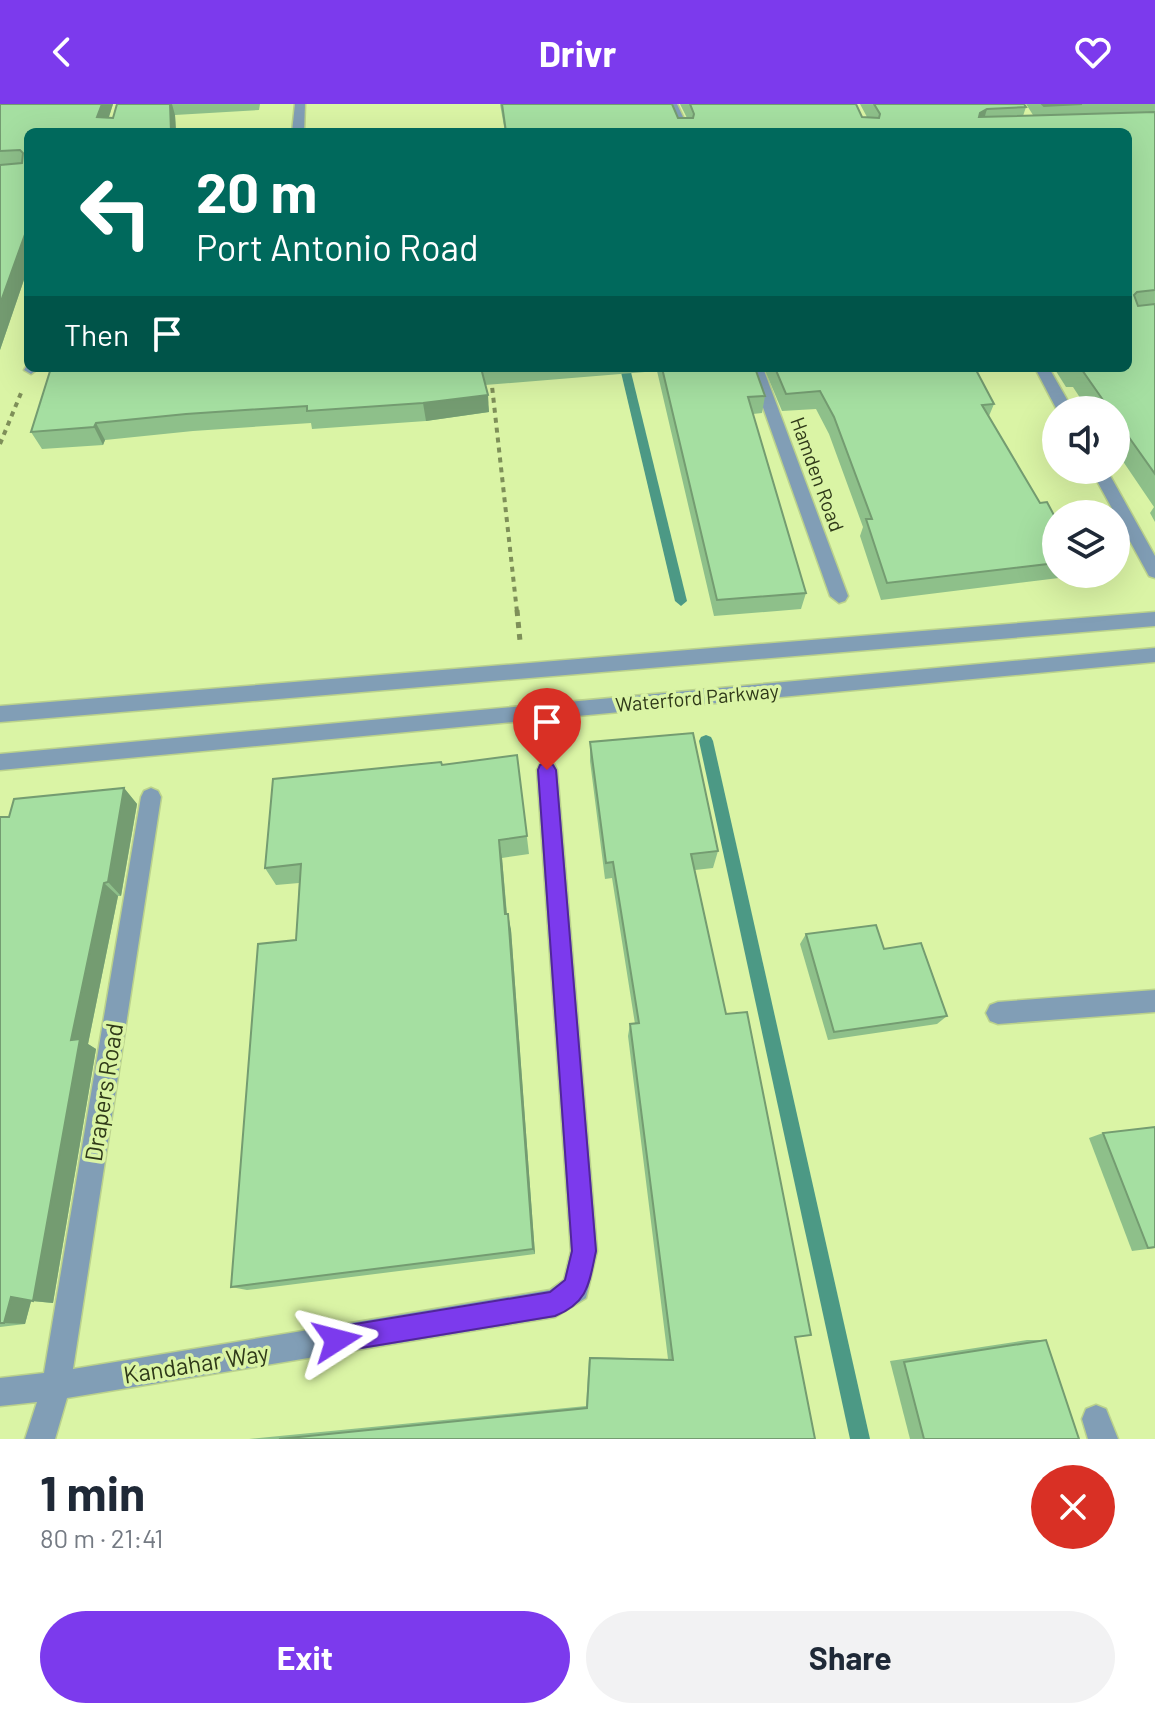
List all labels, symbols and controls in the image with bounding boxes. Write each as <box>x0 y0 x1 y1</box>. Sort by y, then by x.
icon: back <box>40 30 84 74</box>
icon: heart <box>1071 30 1115 74</box>
text: Drivr <box>539 31 616 74</box>
text: 20 m <box>196 157 317 224</box>
icon: left <box>64 160 168 264</box>
text: Port Antonio Road <box>196 225 479 268</box>
icon: arrive <box>145 312 189 356</box>
text: Then <box>64 316 129 352</box>
map controls <box>1042 396 1130 588</box>
button: sound <box>1042 396 1130 484</box>
street label: Hamden Road <box>786 413 850 535</box>
button: layers <box>1042 500 1130 588</box>
street label: Waterford Parkway <box>614 678 780 716</box>
pin <box>513 688 581 770</box>
icon: arrive <box>525 700 569 744</box>
street label: Drapers Road <box>78 1021 128 1163</box>
position arrow <box>295 1298 379 1382</box>
street label: Kandahar Way <box>121 1337 271 1389</box>
text: 1 min <box>40 1463 145 1521</box>
button: close <box>1031 1465 1115 1549</box>
text: 80 m · 21:41 <box>40 1522 163 1553</box>
button: Exit <box>40 1611 570 1703</box>
button: Share <box>586 1611 1115 1703</box>

